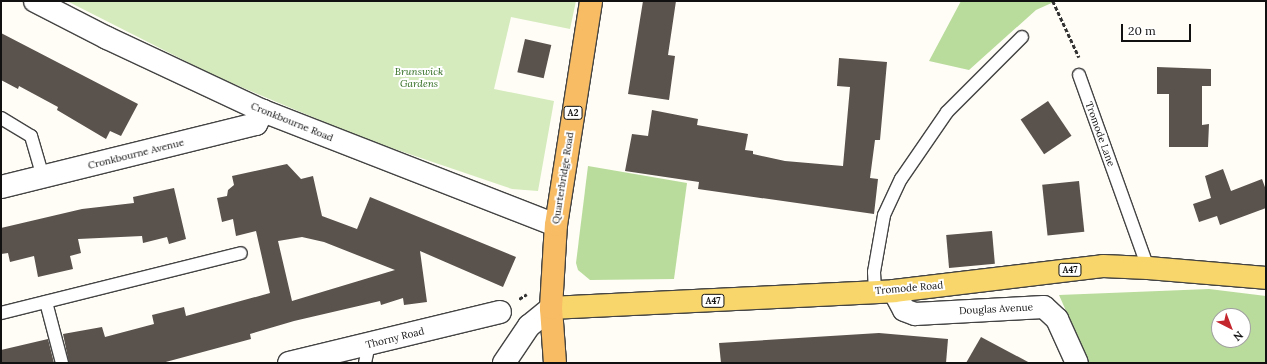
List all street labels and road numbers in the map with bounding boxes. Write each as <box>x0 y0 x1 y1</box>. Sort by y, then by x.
street label: Cronkbourne Road <box>249 100 335 144</box>
street label: Tromode Lane <box>1083 100 1117 168</box>
road number: A2 <box>563 106 583 120</box>
street label: Quarterbridge Road <box>550 131 576 225</box>
street label: Cronkbourne Avenue <box>87 136 185 172</box>
road number: A47 <box>1058 263 1082 277</box>
street label: Tromode Road <box>874 279 944 297</box>
road number: A47 <box>701 294 725 308</box>
street label: Douglas Avenue <box>959 301 1033 317</box>
street label: Thorny Road <box>365 325 425 351</box>

